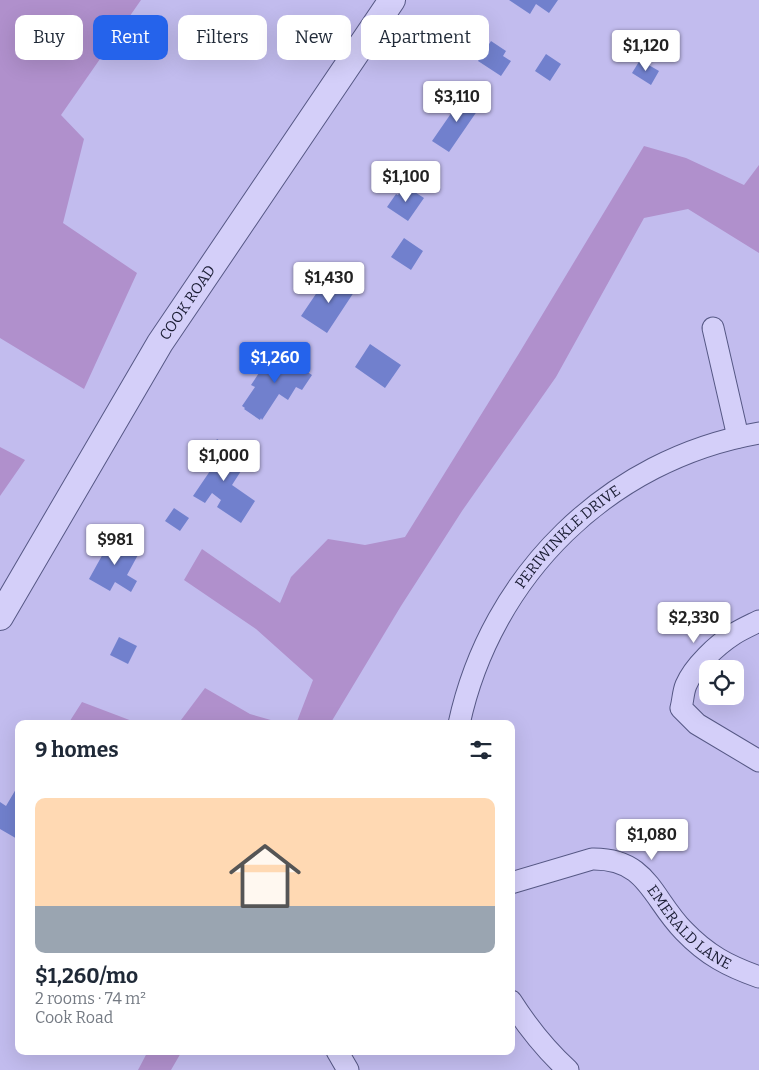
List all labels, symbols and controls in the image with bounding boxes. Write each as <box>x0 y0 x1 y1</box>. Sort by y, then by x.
chip: Buy <box>15 15 83 60</box>
chip: Rent <box>93 15 168 60</box>
chip: Filters <box>178 15 267 60</box>
chip: New <box>277 15 351 60</box>
chip: Apartment <box>361 15 489 60</box>
pin: $1,120 <box>605 30 687 72</box>
text: $1,120 <box>623 36 669 55</box>
pin: $3,110 <box>416 80 498 123</box>
text: $3,110 <box>434 87 480 106</box>
pin: $1,100 <box>365 160 447 203</box>
text: $1,100 <box>382 167 430 186</box>
street label: COOK ROAD <box>156 262 219 344</box>
pin: $1,430 <box>288 262 370 304</box>
text: $1,430 <box>304 268 354 287</box>
pin: $1,260 <box>234 342 316 384</box>
text: $1,260 <box>250 348 300 367</box>
pin: $1,000 <box>183 440 265 482</box>
text: $1,000 <box>199 446 249 465</box>
street label: PERIWINKLE DRIVE <box>511 481 624 592</box>
pin: $981 <box>85 524 145 566</box>
text: $981 <box>97 530 133 549</box>
pin: $2,330 <box>653 602 735 644</box>
text: $2,330 <box>669 608 719 627</box>
map controls <box>699 660 744 705</box>
button: locate <box>699 660 744 705</box>
icon: filters <box>467 736 495 764</box>
text: 9 homes <box>35 737 119 763</box>
pin: $1,080 <box>611 818 693 861</box>
text: $1,080 <box>627 825 677 844</box>
icon: home <box>220 831 310 921</box>
street label: EMERALD LANE <box>643 882 735 973</box>
text: $1,260/mo <box>35 963 138 989</box>
text: 2 rooms · 74 m² <box>35 989 146 1008</box>
text: Cook Road <box>35 1008 113 1027</box>

